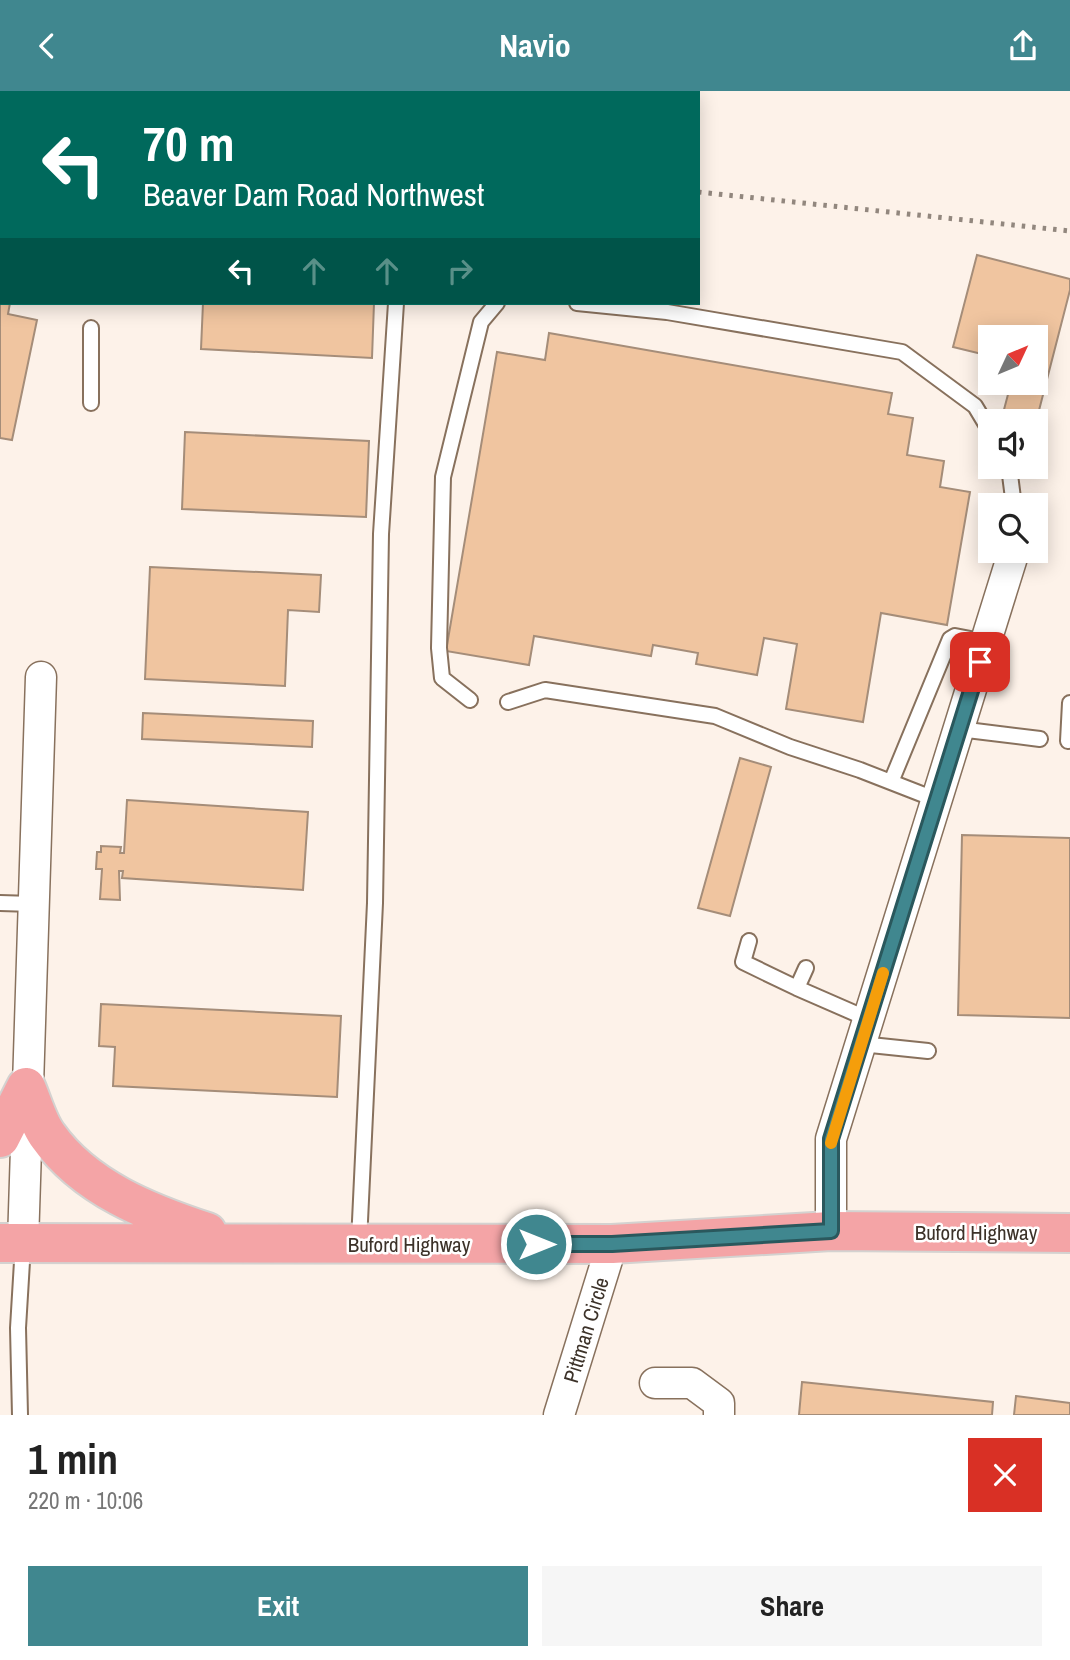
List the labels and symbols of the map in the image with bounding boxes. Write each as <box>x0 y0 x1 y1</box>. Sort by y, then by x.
north arrow <box>978 325 1048 395</box>
pin <box>950 632 1010 692</box>
position arrow <box>499 1207 573 1281</box>
street label: Buford Highway <box>915 1218 1038 1247</box>
street label: Buford Highway <box>348 1230 471 1259</box>
street label: Pittman Circle <box>556 1274 616 1386</box>

